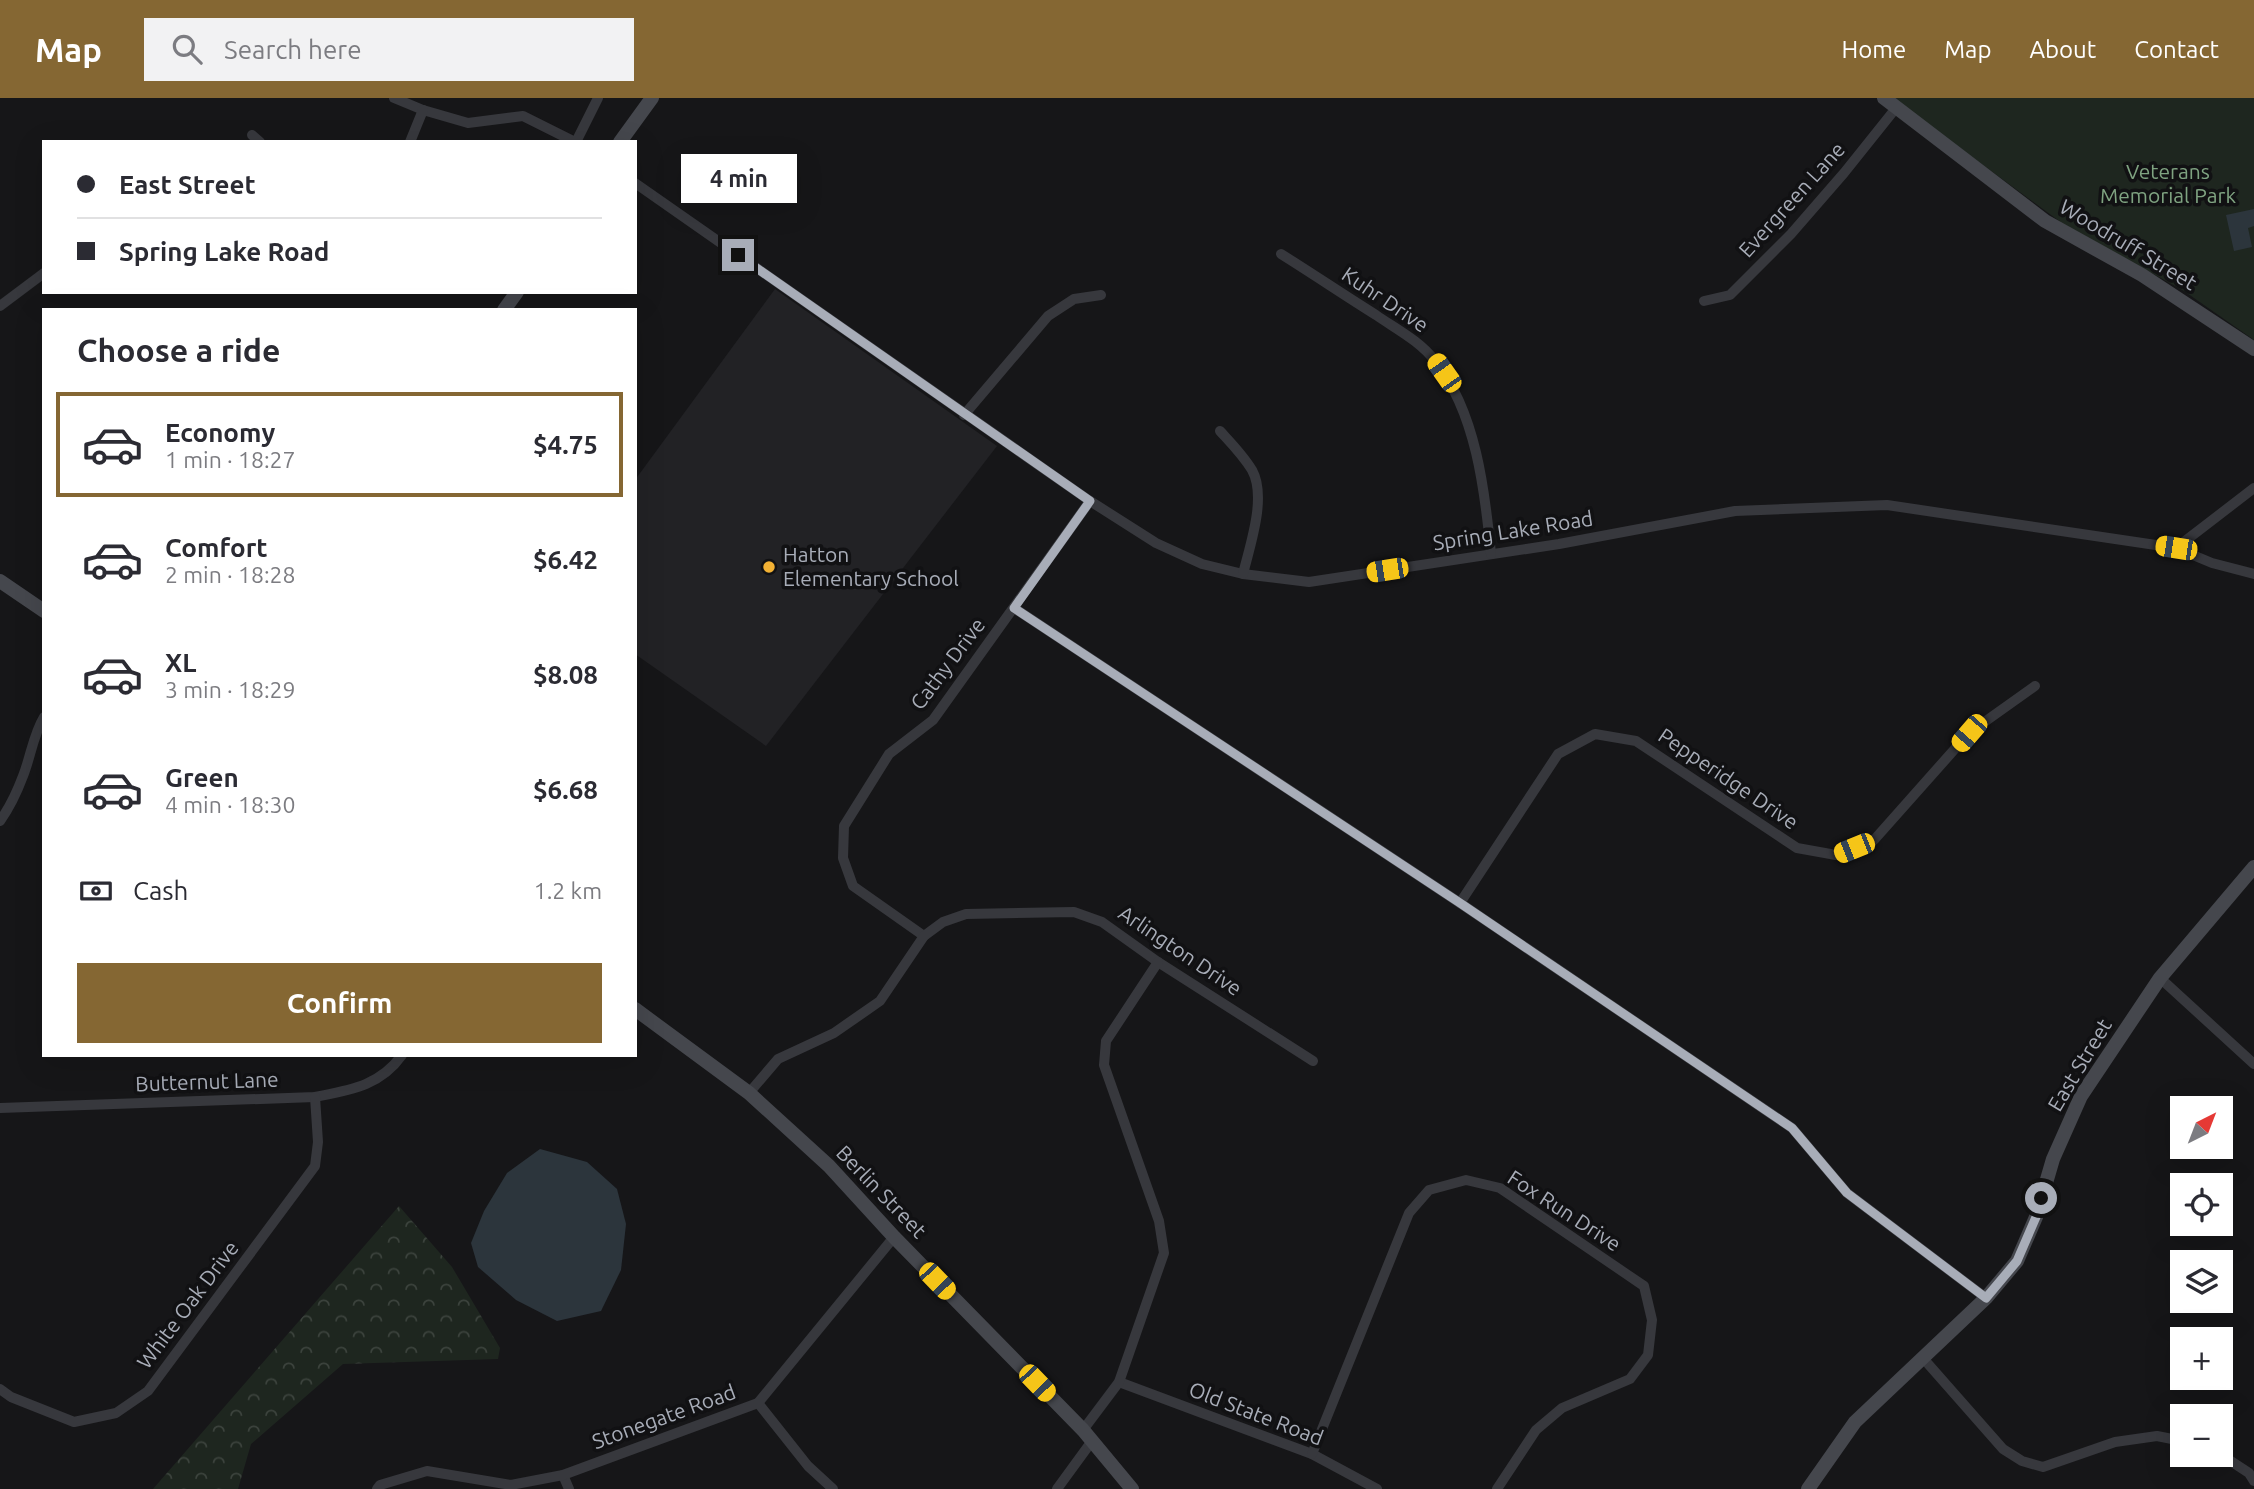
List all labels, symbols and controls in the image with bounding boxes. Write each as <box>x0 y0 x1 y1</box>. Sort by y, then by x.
search box <box>144 18 634 81</box>
icon: search <box>168 30 206 68</box>
text: Map <box>35 31 102 68</box>
text: Search here <box>224 35 362 64</box>
text: Home <box>1841 36 1906 63</box>
text: Map <box>1944 36 1991 63</box>
text: About <box>2029 36 2096 63</box>
text: Contact <box>2134 36 2219 63</box>
street label: Evergreen Lane <box>1733 137 1849 262</box>
callout: 4 min <box>680 153 796 202</box>
park label: Veterans Memorial Park <box>2100 159 2236 207</box>
text: 4 min <box>710 166 768 191</box>
text: East Street <box>119 170 256 199</box>
street label: Woodruff Street <box>2056 194 2201 294</box>
text: Spring Lake Road <box>119 237 329 266</box>
route end <box>722 239 754 271</box>
street label: Kuhr Drive <box>1338 262 1433 337</box>
text: Choose a ride <box>77 332 280 368</box>
car <box>1424 350 1465 396</box>
icon: car <box>81 413 144 476</box>
text: Economy <box>165 418 275 447</box>
text: $4.75 <box>533 430 598 459</box>
text: 1 min · 18:27 <box>165 447 296 472</box>
street label: Spring Lake Road <box>1431 506 1595 555</box>
icon: car <box>81 528 144 591</box>
text: Comfort <box>165 533 268 562</box>
car <box>2154 534 2199 562</box>
place label: Hatton Elementary School <box>783 542 959 590</box>
text: $6.42 <box>533 545 598 574</box>
car <box>1365 556 1410 584</box>
marker: Hatton Elementary School <box>761 559 777 575</box>
text: 2 min · 18:28 <box>165 562 296 587</box>
street label: Cathy Drive <box>905 613 989 714</box>
icon: car <box>81 643 144 706</box>
text: XL <box>165 648 196 677</box>
text: $8.08 <box>533 660 598 689</box>
text: 3 min · 18:29 <box>165 677 296 702</box>
car <box>1948 710 1991 756</box>
street label: Pepperidge Drive <box>1654 723 1803 834</box>
icon: car <box>81 758 144 821</box>
text: Green <box>165 763 239 792</box>
text: $6.68 <box>533 775 598 804</box>
text: 4 min · 18:30 <box>165 792 296 817</box>
car <box>1831 830 1878 866</box>
icon: cash <box>77 872 115 910</box>
text: Cash <box>133 876 188 905</box>
text: 1.2 km <box>534 878 602 903</box>
street label: Arlington Drive <box>1114 900 1247 1000</box>
button: Confirm <box>77 963 602 1043</box>
street label: East Street <box>2042 1014 2116 1115</box>
street label: Butternut Lane <box>135 1067 279 1095</box>
north arrow <box>2170 1096 2233 1158</box>
map controls <box>2170 1096 2233 1467</box>
street label: Berlin Street <box>832 1140 932 1242</box>
street label: Fox Run Drive <box>1503 1165 1626 1256</box>
button: locate <box>2170 1173 2233 1236</box>
route start <box>2025 1182 2057 1214</box>
street label: White Oak Drive <box>131 1236 243 1373</box>
button: layers <box>2170 1250 2233 1313</box>
car <box>915 1259 960 1303</box>
button: + <box>2170 1327 2233 1390</box>
car <box>1015 1361 1060 1405</box>
street label: Old State Road <box>1186 1376 1327 1450</box>
street label: Stonegate Road <box>589 1379 739 1453</box>
button: − <box>2170 1404 2233 1467</box>

